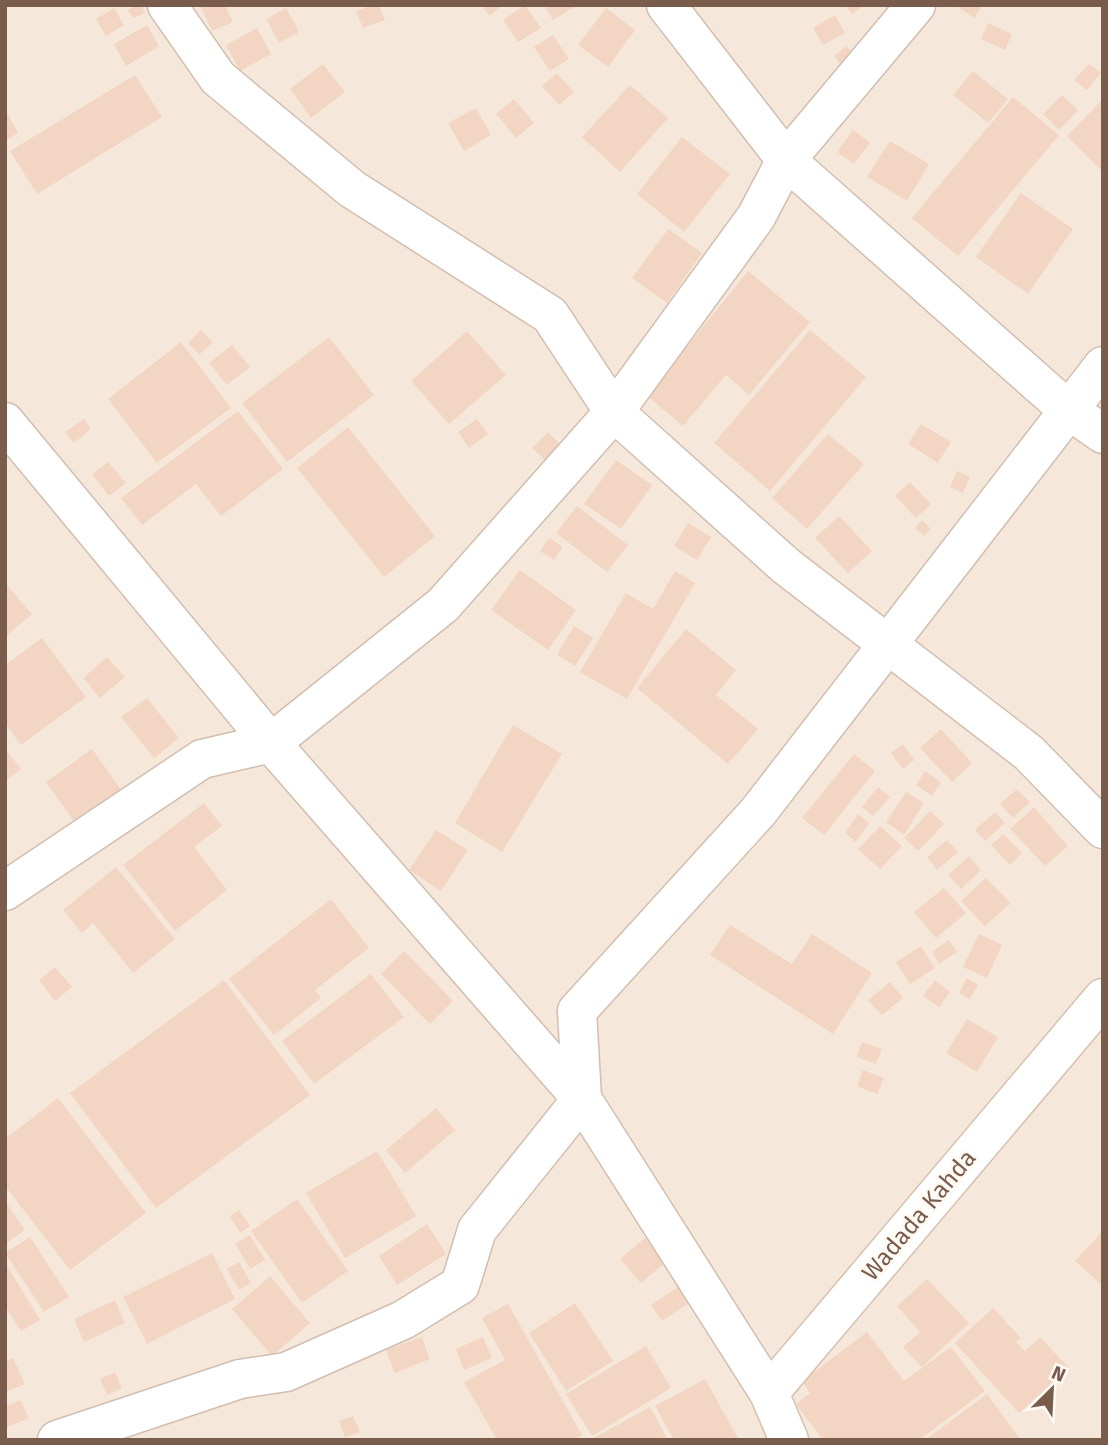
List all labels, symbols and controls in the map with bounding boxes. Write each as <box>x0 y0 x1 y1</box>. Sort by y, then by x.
street label: Wadada Kahda <box>856 1144 982 1286</box>
north arrow <box>1017 1354 1087 1424</box>
text: N <box>1048 1361 1069 1387</box>

